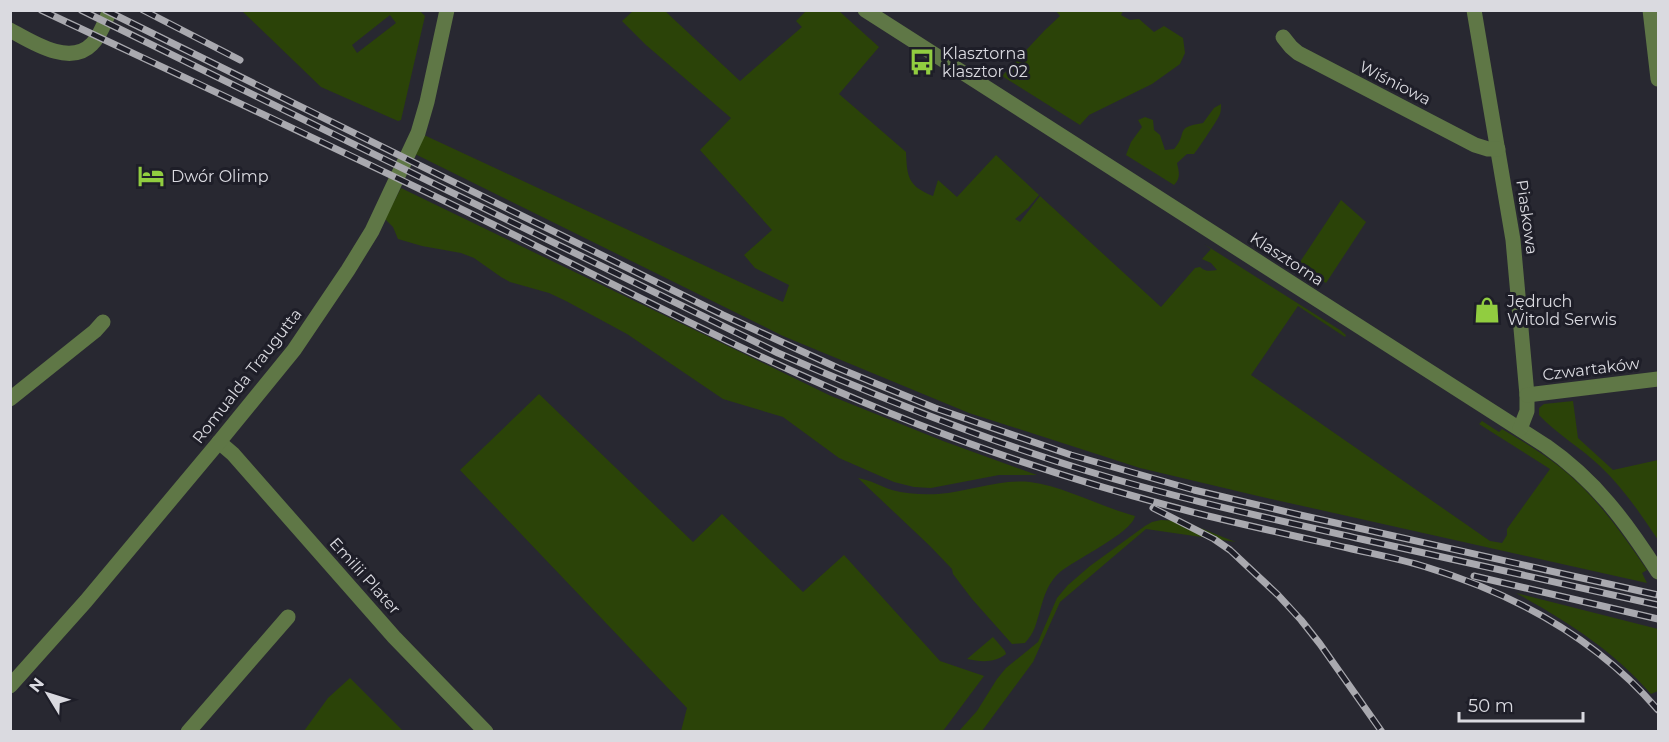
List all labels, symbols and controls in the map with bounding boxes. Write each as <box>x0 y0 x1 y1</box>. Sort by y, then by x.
place label: Klasztorna klasztor 02 <box>942 44 1028 81</box>
bus stop icon: Klasztorna klasztor 02 <box>907 47 937 77</box>
street label: Wiśniowa <box>1356 57 1434 109</box>
hotel icon: Dwór Olimp <box>136 161 166 191</box>
place label: Dwór Olimp <box>171 167 269 186</box>
street label: Piaskowa <box>1512 178 1542 256</box>
street label: Klasztorna <box>1247 228 1327 290</box>
place label: Jędruch Witold Serwis <box>1506 292 1617 329</box>
shop icon: Jędruch Witold Serwis <box>1472 295 1502 325</box>
street label: Romualda Traugutta <box>188 305 306 447</box>
street label: Czwartaków <box>1541 354 1641 384</box>
street label: Emilii Plater <box>326 534 404 618</box>
north arrow <box>18 664 78 724</box>
text: N <box>25 674 48 696</box>
scale bar <box>1459 685 1584 723</box>
text: 50 m <box>1468 695 1514 717</box>

